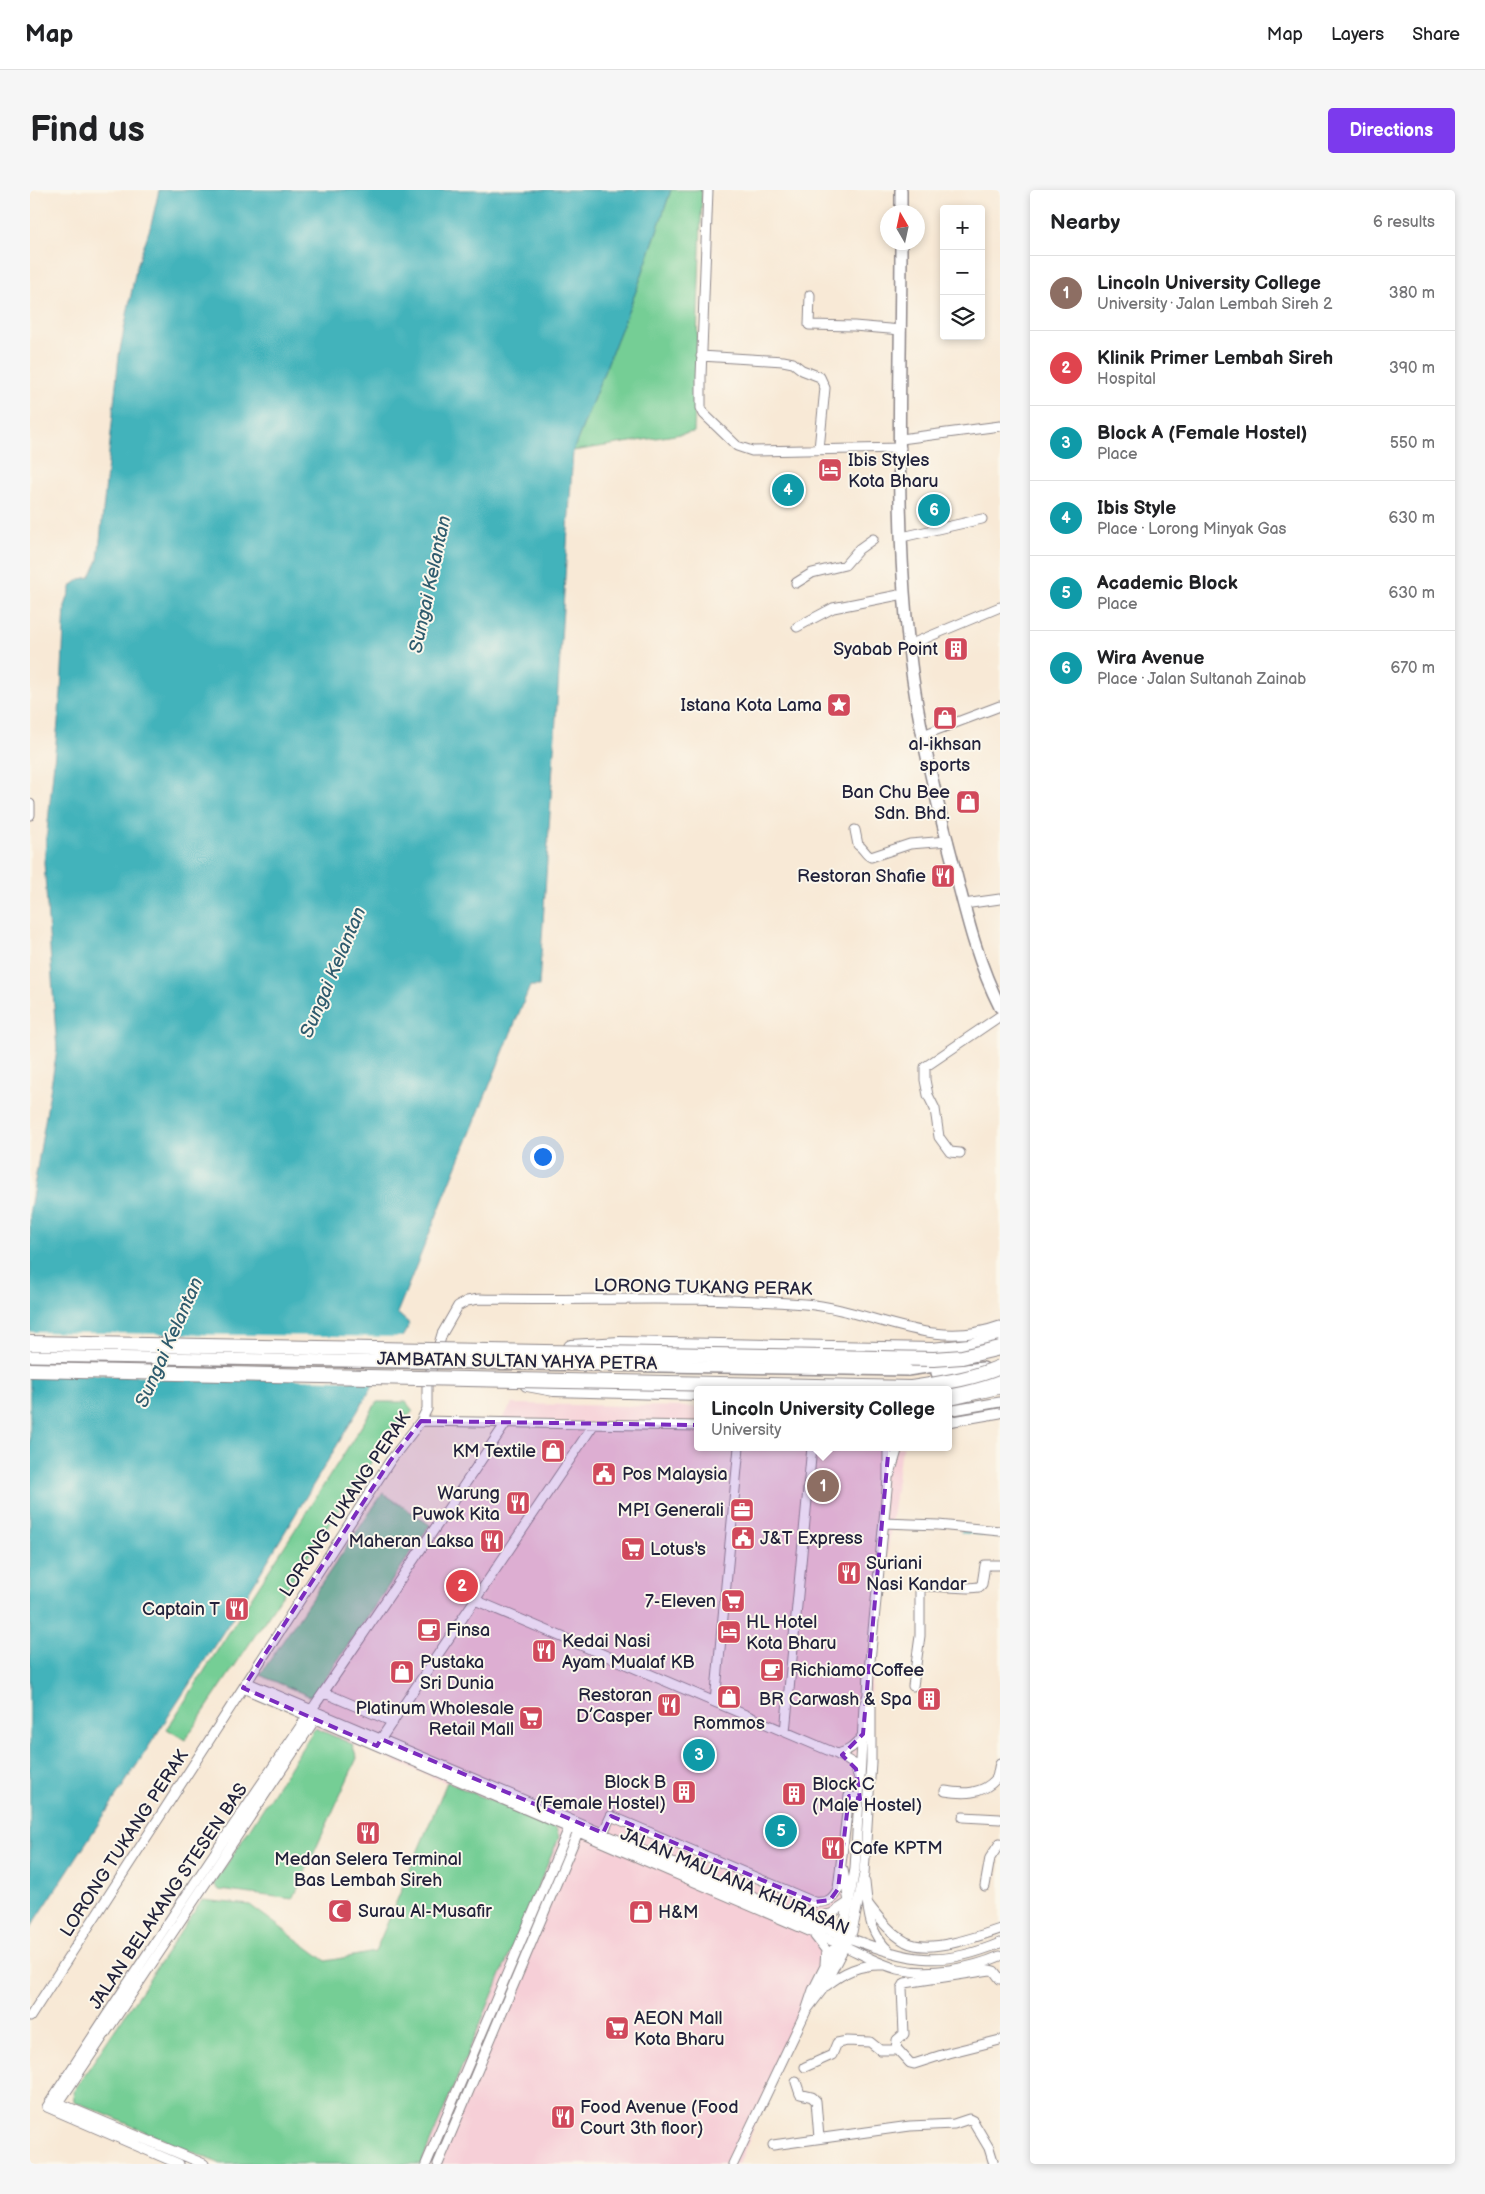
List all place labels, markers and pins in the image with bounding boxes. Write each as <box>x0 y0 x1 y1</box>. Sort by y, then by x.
place label: Ibis Styles Kota Bharu <box>848 450 938 492</box>
hotel icon: Ibis Styles Kota Bharu <box>817 457 843 483</box>
pin: 4 <box>772 471 804 509</box>
pin: 6 <box>918 491 950 529</box>
building icon: Syabab Point <box>943 636 969 662</box>
place label: Syabab Point <box>833 639 938 660</box>
place icon: Istana Kota Lama <box>826 692 852 718</box>
place label: Istana Kota Lama <box>681 695 822 716</box>
shop icon: al-ikhsan sports <box>932 705 958 731</box>
place label: al-ikhsan sports <box>908 734 982 776</box>
place label: Ban Chu Bee Sdn. Bhd. <box>841 782 950 824</box>
shop icon: Ban Chu Bee Sdn. Bhd. <box>955 789 981 815</box>
restaurant icon: Restoran Shafie <box>930 863 956 889</box>
place label: Restoran Shafie <box>797 866 926 887</box>
shop icon: KM Textile <box>540 1438 566 1464</box>
place label: KM Textile <box>452 1441 536 1462</box>
public building icon: Pos Malaysia <box>591 1461 617 1487</box>
place label: Pos Malaysia <box>622 1464 728 1485</box>
pin: 1 <box>807 1467 839 1505</box>
place label: Warung Puwok Kita <box>412 1483 500 1525</box>
restaurant icon: Warung Puwok Kita <box>505 1490 531 1516</box>
office icon: MPI Generali <box>729 1497 755 1523</box>
place label: MPI Generali <box>617 1500 724 1521</box>
public building icon: J&T Express <box>730 1525 756 1551</box>
restaurant icon: Maheran Laksa <box>479 1528 505 1554</box>
place label: J&T Express <box>760 1528 863 1549</box>
place label: Maheran Laksa <box>348 1531 474 1552</box>
supermarket icon: Lotus's <box>620 1536 646 1562</box>
place label: Lotus's <box>650 1539 706 1560</box>
place label: Suriani Nasi Kandar <box>866 1553 967 1595</box>
restaurant icon: Suriani Nasi Kandar <box>836 1560 862 1586</box>
pin: 2 <box>446 1567 478 1605</box>
supermarket icon: 7-Eleven <box>720 1588 746 1614</box>
place label: 7-Eleven <box>645 1591 716 1612</box>
restaurant icon: Captain T <box>224 1596 250 1622</box>
place label: Captain T <box>142 1599 220 1620</box>
place label: HL Hotel Kota Bharu <box>746 1612 836 1654</box>
cafe icon: Finsa <box>416 1617 442 1643</box>
hotel icon: HL Hotel Kota Bharu <box>716 1619 742 1645</box>
place label: Finsa <box>446 1620 490 1641</box>
place label: Kedai Nasi Ayam Mualaf KB <box>562 1631 695 1673</box>
restaurant icon: Kedai Nasi Ayam Mualaf KB <box>531 1638 557 1664</box>
place label: Pustaka Sri Dunia <box>420 1652 494 1694</box>
cafe icon: Richiamo Coffee <box>759 1657 785 1683</box>
shop icon: Pustaka Sri Dunia <box>389 1659 415 1685</box>
place label: Richiamo Coffee <box>790 1660 925 1681</box>
shop icon: Rommos <box>716 1684 742 1710</box>
place label: Restoran D’Casper <box>576 1685 652 1727</box>
building icon: BR Carwash & Spa <box>916 1686 942 1712</box>
place label: BR Carwash & Spa <box>759 1689 912 1710</box>
restaurant icon: Restoran D’Casper <box>656 1692 682 1718</box>
place label: Platinum Wholesale Retail Mall <box>356 1698 514 1740</box>
supermarket icon: Platinum Wholesale Retail Mall <box>518 1705 544 1731</box>
place label: Rommos <box>693 1713 765 1734</box>
pin: 3 <box>683 1736 715 1774</box>
place label: Block B (Female Hostel) <box>536 1772 666 1814</box>
place label: Block C (Male Hostel) <box>812 1774 922 1816</box>
building icon: Block B (Female Hostel) <box>671 1779 697 1805</box>
building icon: Block C (Male Hostel) <box>781 1781 807 1807</box>
pin: 5 <box>765 1812 797 1850</box>
restaurant icon: Medan Selera Terminal Bas Lembah Sireh <box>355 1820 381 1846</box>
restaurant icon: Cafe KPTM <box>820 1835 846 1861</box>
place label: Cafe KPTM <box>850 1838 943 1859</box>
place label: Medan Selera Terminal Bas Lembah Sireh <box>274 1849 462 1891</box>
mosque icon: Surau Al-Musafir <box>327 1898 353 1924</box>
shop icon: H&M <box>628 1899 654 1925</box>
place label: Surau Al-Musafir <box>358 1901 492 1922</box>
place label: H&M <box>658 1902 699 1923</box>
place label: AEON Mall Kota Bharu <box>634 2008 724 2050</box>
supermarket icon: AEON Mall Kota Bharu <box>604 2015 630 2041</box>
place label: Food Avenue (Food Court 3th floor) <box>580 2097 739 2139</box>
restaurant icon: Food Avenue (Food Court 3th floor) <box>550 2104 576 2130</box>

